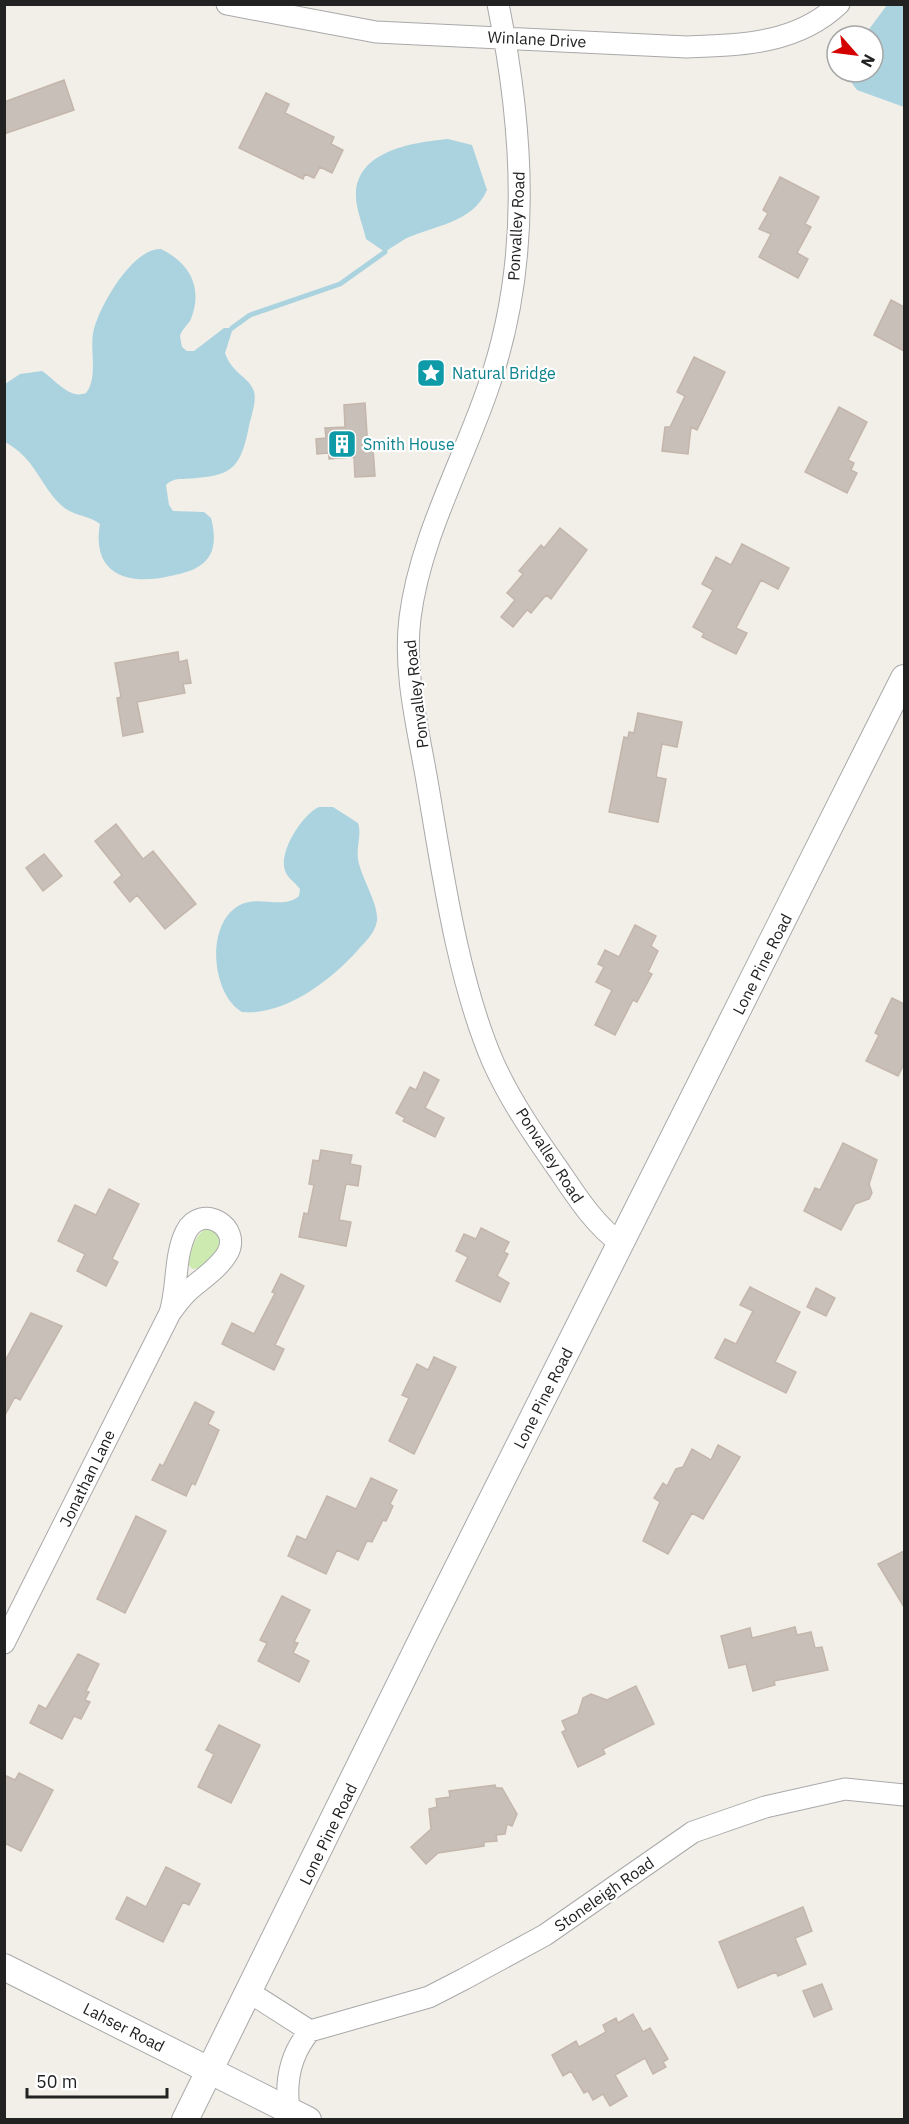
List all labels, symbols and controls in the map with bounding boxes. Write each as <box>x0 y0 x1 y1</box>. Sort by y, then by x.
north arrow <box>825 24 885 84</box>
street label: Winlane Drive <box>487 26 587 52</box>
text: N <box>857 51 880 71</box>
street label: Ponvalley Road <box>503 171 529 281</box>
place icon: Natural Bridge <box>415 357 447 389</box>
place label: Natural Bridge <box>452 363 556 383</box>
building icon: Smith House <box>326 428 358 460</box>
place label: Smith House <box>363 434 455 454</box>
street label: Ponvalley Road <box>399 638 433 750</box>
street label: Lone Pine Road <box>728 910 796 1018</box>
street label: Ponvalley Road <box>512 1104 588 1206</box>
street label: Lone Pine Road <box>509 1344 577 1452</box>
street label: Jonathan Lane <box>55 1426 119 1530</box>
street label: Lone Pine Road <box>295 1780 361 1888</box>
street label: Stoneleigh Road <box>550 1852 658 1936</box>
street label: Lahser Road <box>80 1998 168 2056</box>
scale bar <box>27 2061 166 2099</box>
text: 50 m <box>36 2070 78 2093</box>

